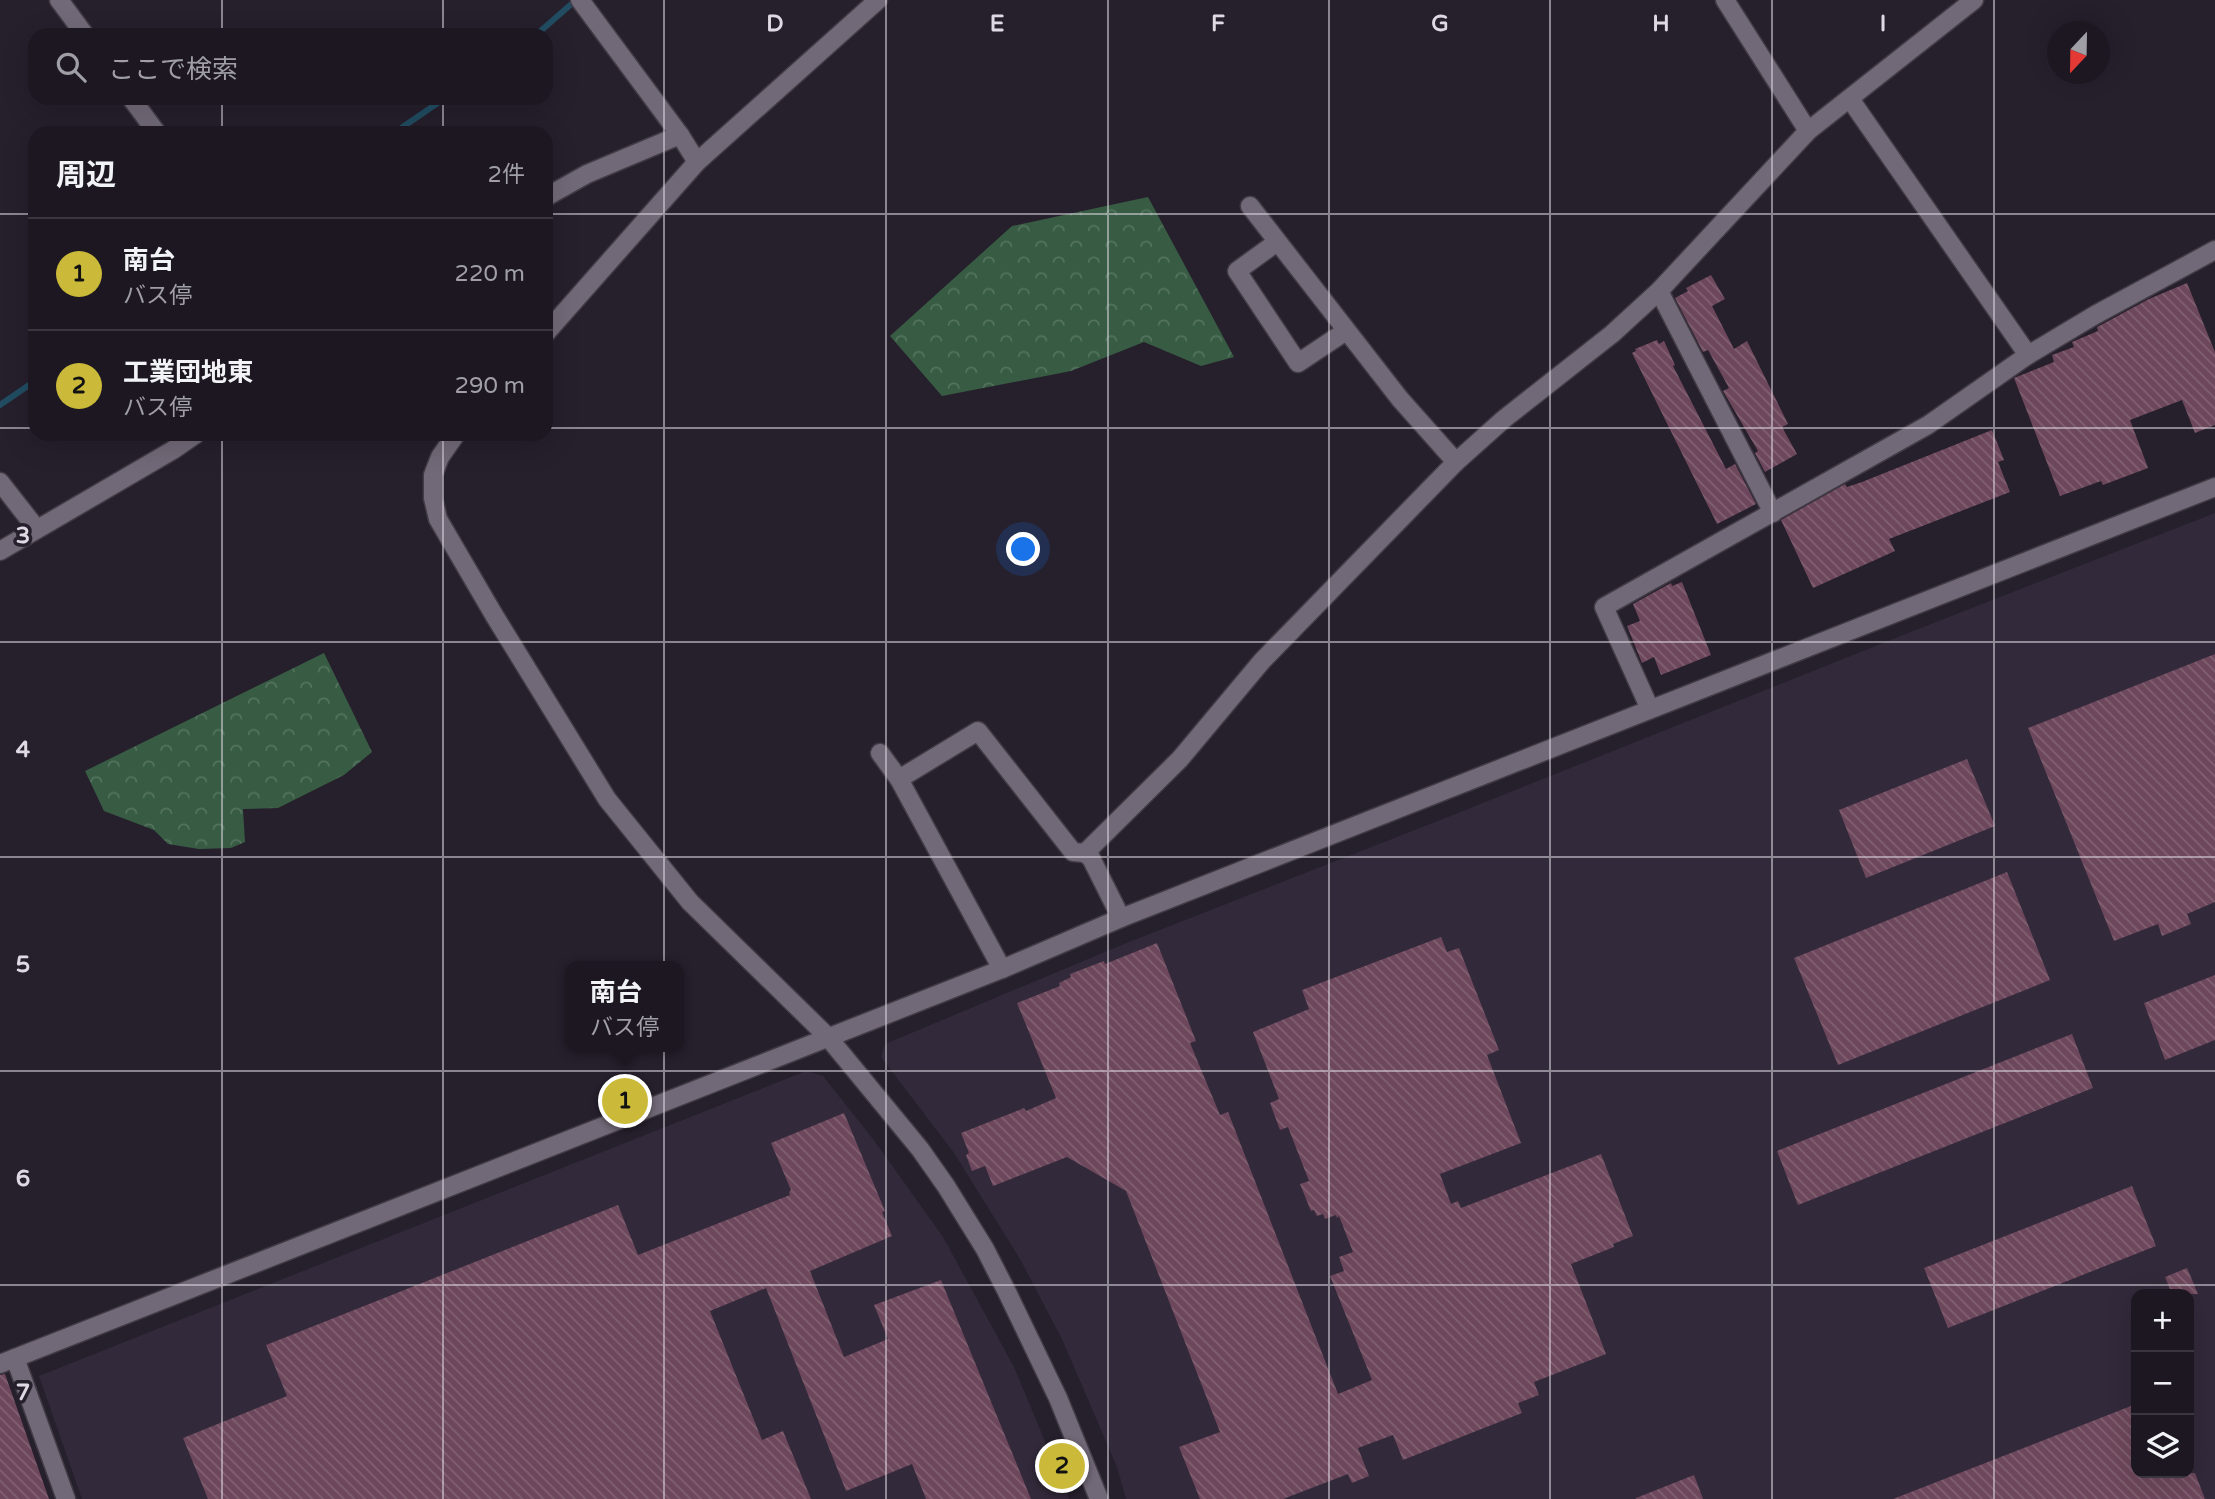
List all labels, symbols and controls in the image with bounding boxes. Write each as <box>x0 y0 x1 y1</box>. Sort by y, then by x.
text: D <box>766 10 784 38</box>
text: E <box>990 10 1004 38</box>
text: F <box>1211 10 1225 38</box>
text: G <box>1431 10 1449 38</box>
text: H <box>1652 10 1670 38</box>
text: I <box>1880 10 1886 38</box>
north arrow <box>2047 21 2110 84</box>
search box <box>28 28 553 105</box>
icon: search <box>52 48 90 86</box>
text: ここで検索 <box>108 54 238 85</box>
text: 周辺 <box>56 157 116 194</box>
text: 2件 <box>488 161 525 189</box>
text: 南台 <box>123 245 175 276</box>
text: 1 <box>72 260 86 288</box>
text: 220 m <box>455 260 525 288</box>
text: バス停 <box>123 282 192 310</box>
text: 工業団地東 <box>123 357 253 388</box>
text: 2 <box>72 372 86 400</box>
text: 290 m <box>455 372 525 400</box>
text: バス停 <box>123 394 192 422</box>
text: 3 <box>16 522 30 550</box>
your location <box>1006 532 1040 566</box>
text: 4 <box>16 736 31 764</box>
text: 5 <box>16 951 30 979</box>
popup <box>565 961 684 1052</box>
text: 南台 <box>590 977 642 1008</box>
text: バス停 <box>590 1014 659 1042</box>
pin: 1 <box>602 1075 648 1127</box>
text: 6 <box>16 1165 30 1193</box>
map controls <box>2131 1289 2194 1478</box>
button: + <box>2131 1289 2194 1352</box>
button: − <box>2131 1352 2194 1415</box>
text: 7 <box>16 1379 30 1407</box>
button: layers <box>2131 1415 2194 1478</box>
pin: 2 <box>1039 1440 1085 1492</box>

